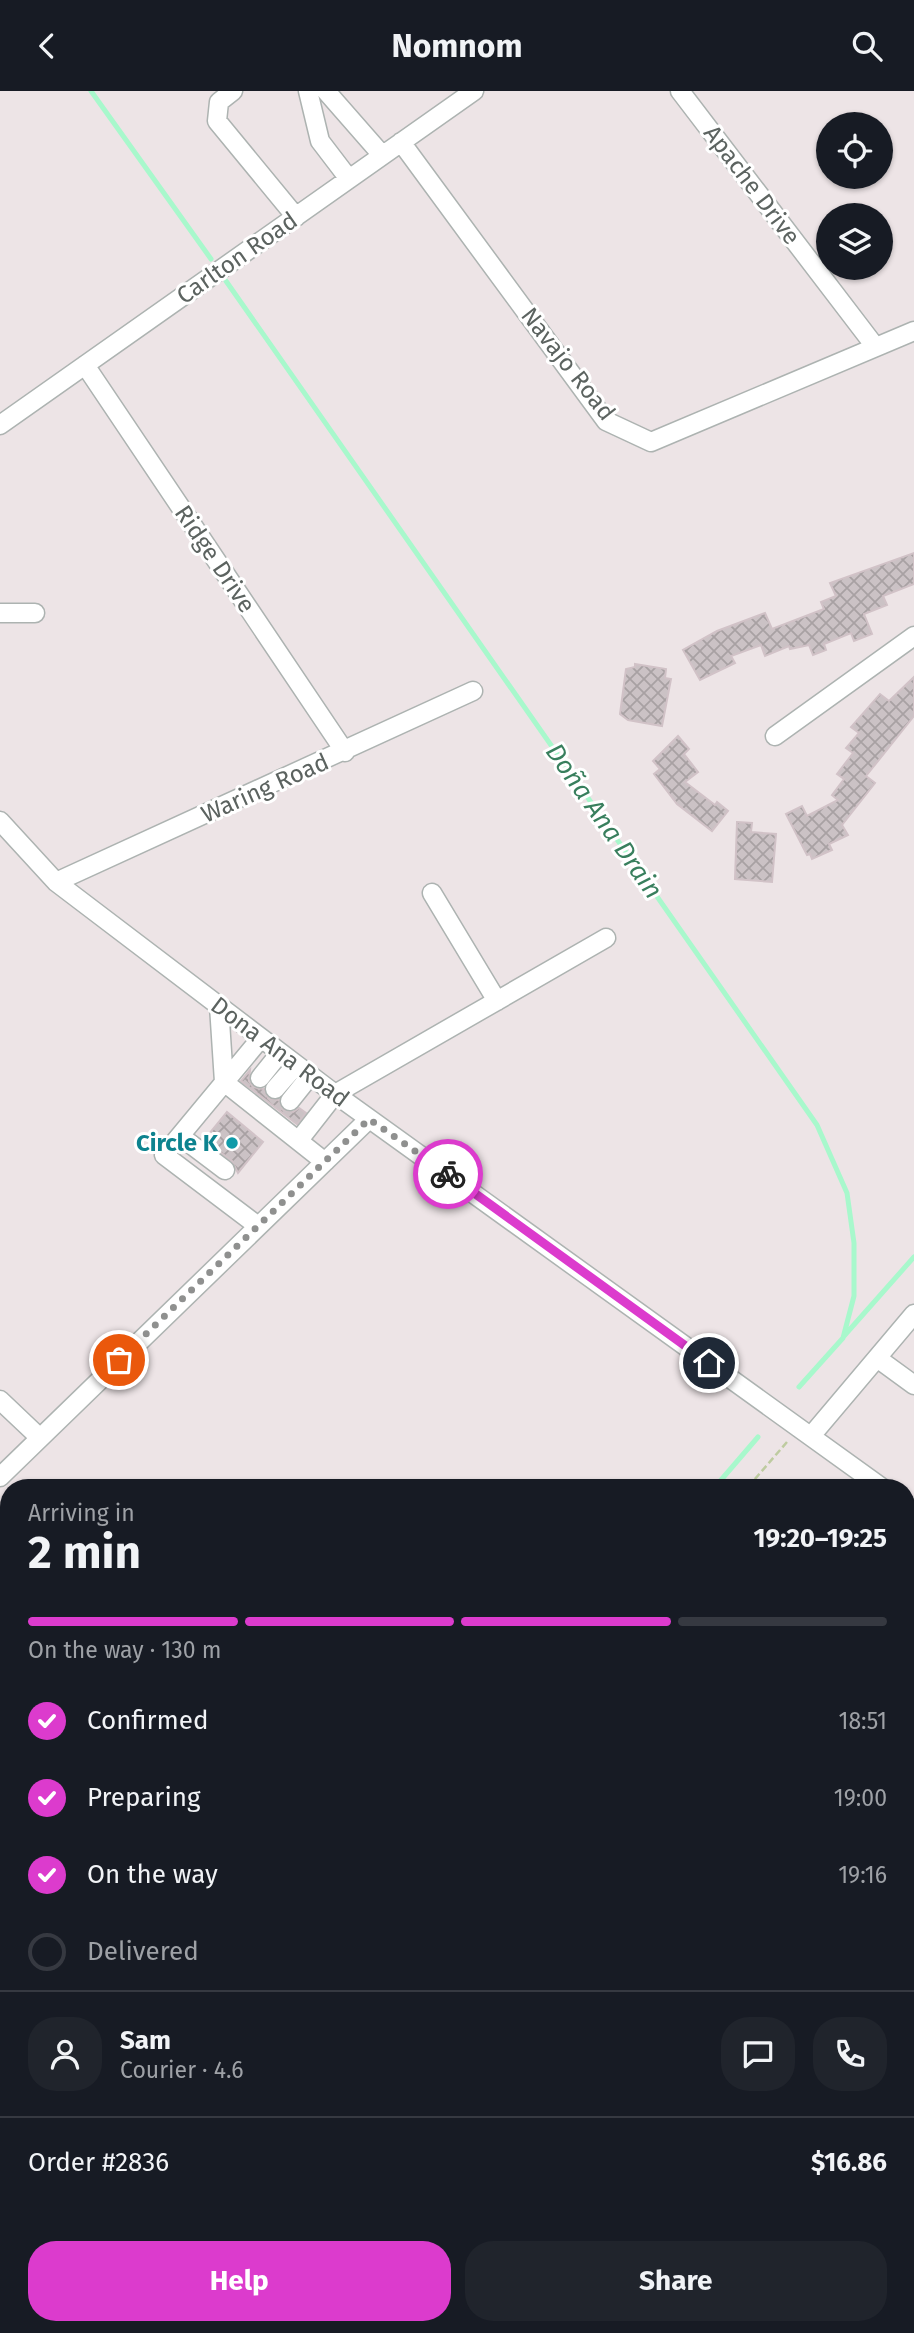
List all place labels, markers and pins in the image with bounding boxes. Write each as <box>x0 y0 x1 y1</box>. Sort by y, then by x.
place label: Circle K <box>136 1129 219 1157</box>
marker: Circle K <box>224 1135 240 1151</box>
pin <box>89 1330 149 1390</box>
pin <box>679 1333 739 1393</box>

